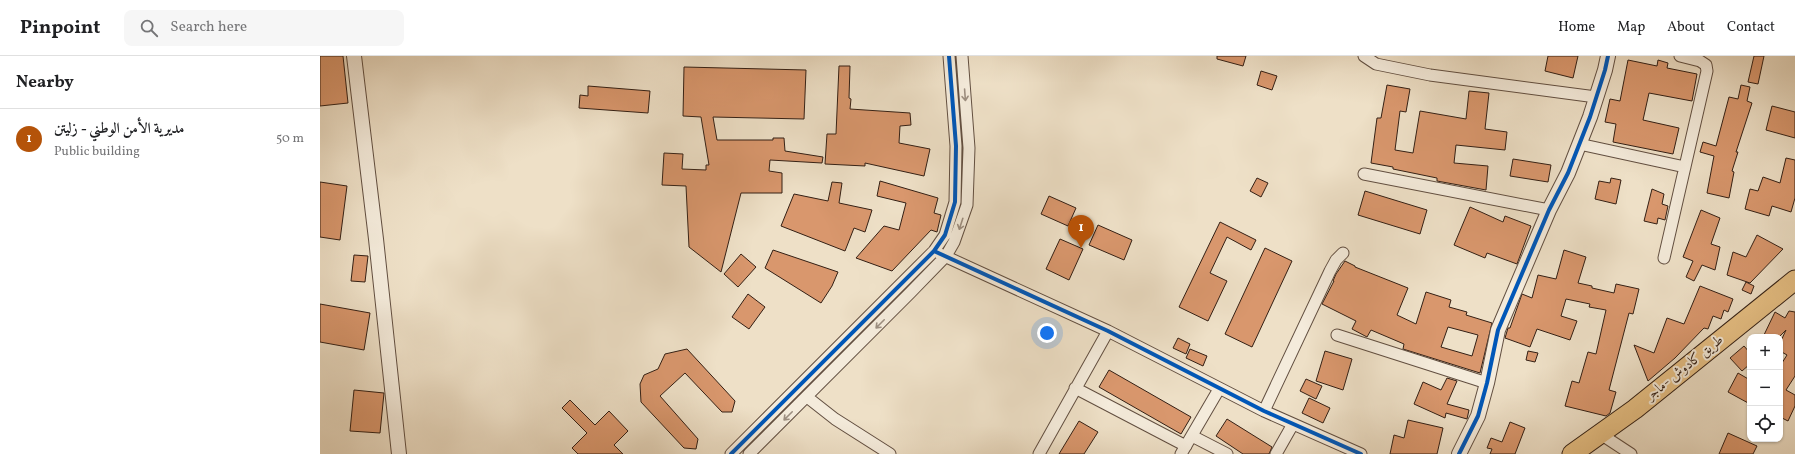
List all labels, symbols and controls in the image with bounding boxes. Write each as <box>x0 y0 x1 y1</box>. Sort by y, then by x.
search box <box>124 10 404 46</box>
text: Pinpoint <box>20 15 100 41</box>
icon: search <box>138 17 160 39</box>
text: Search here <box>170 17 247 38</box>
text: Home <box>1558 18 1595 37</box>
text: Map <box>1617 18 1645 37</box>
text: About <box>1667 18 1705 37</box>
text: Contact <box>1727 18 1775 37</box>
text: Nearby <box>16 71 74 94</box>
one-way arrow <box>961 88 968 101</box>
text: مديرية الأمن الوطني - زليتن <box>54 119 184 140</box>
text: 1 <box>26 130 32 148</box>
text: 50 m <box>276 130 304 148</box>
text: Public building <box>54 143 140 161</box>
pin: 1 <box>1068 215 1094 248</box>
one-way arrow <box>957 217 964 230</box>
one-way arrow <box>875 319 885 328</box>
your location <box>1037 323 1057 343</box>
street label: طريق كادوش -ماجر <box>1641 331 1728 406</box>
map controls <box>1747 334 1783 442</box>
button: + <box>1747 334 1783 370</box>
button: − <box>1747 370 1783 406</box>
button: locate <box>1747 406 1783 442</box>
one-way arrow <box>783 411 793 420</box>

